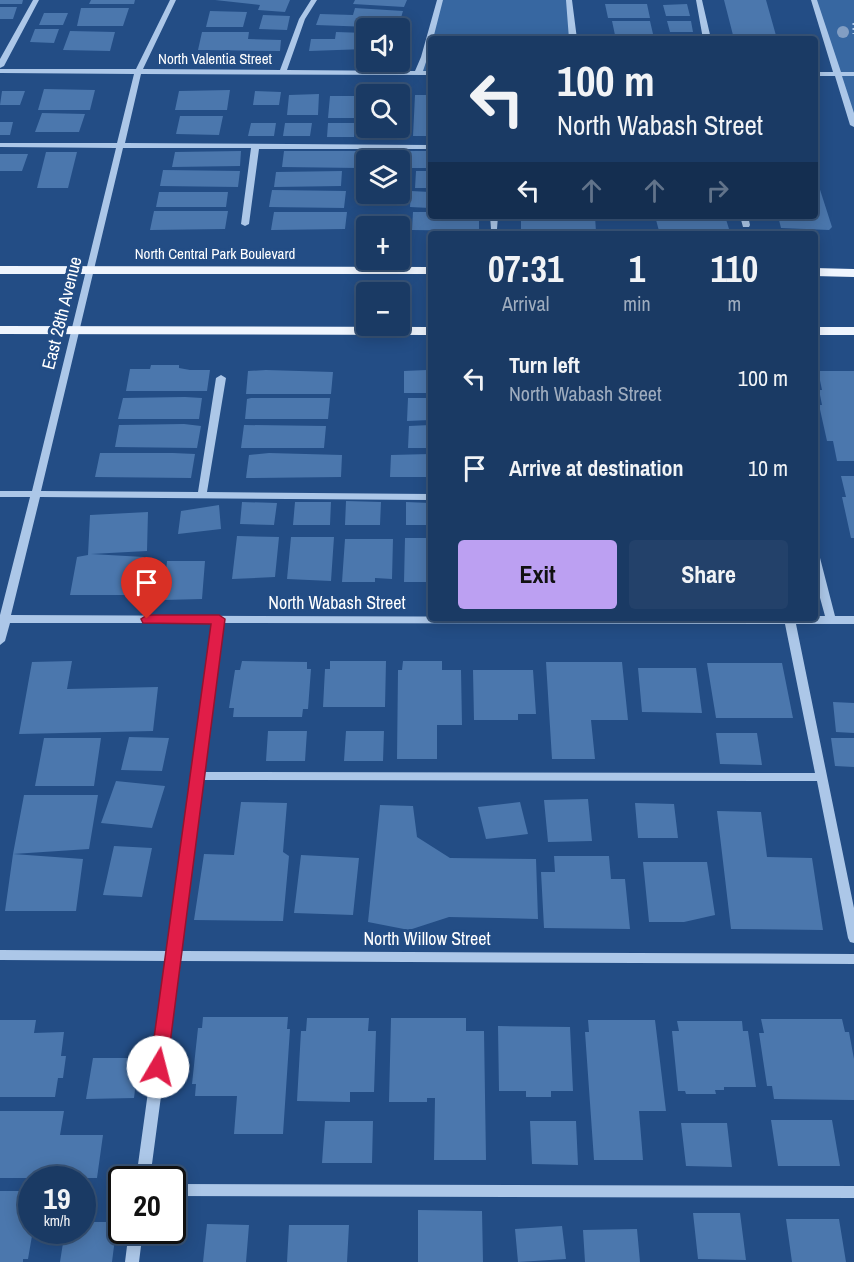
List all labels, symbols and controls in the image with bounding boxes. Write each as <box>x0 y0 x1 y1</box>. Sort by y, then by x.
map controls <box>356 18 410 336</box>
button: sound <box>356 18 410 72</box>
street label: North Valentia Street <box>158 48 273 69</box>
text: 100 m <box>557 53 655 109</box>
icon: left <box>458 60 536 138</box>
button: search <box>356 84 410 138</box>
text: North Wabash Street <box>557 107 763 143</box>
button: layers <box>356 150 410 204</box>
icon: left <box>512 174 545 207</box>
icon: ahead <box>575 174 608 207</box>
icon: ahead <box>638 174 671 207</box>
icon: right <box>701 174 734 207</box>
button: + <box>356 216 410 270</box>
street label: North Central Park Boulevard <box>135 243 295 264</box>
text: 07:31 <box>488 245 563 293</box>
text: 1 <box>629 245 645 293</box>
text: 110 <box>710 245 758 293</box>
street label: East 28th Avenue <box>35 254 88 372</box>
button: − <box>356 282 410 336</box>
text: Arrival <box>502 290 549 317</box>
text: min <box>623 290 651 317</box>
text: m <box>727 290 741 317</box>
text: Turn left <box>509 350 580 380</box>
icon: left <box>458 362 491 395</box>
text: 100 m <box>738 363 788 393</box>
text: North Wabash Street <box>509 380 662 407</box>
icon: arrive <box>458 452 491 485</box>
text: Arrive at destination <box>509 453 683 483</box>
text: 10 m <box>748 453 788 483</box>
button: Exit <box>458 540 617 609</box>
button: Share <box>629 540 788 609</box>
pin <box>121 557 172 619</box>
icon: arrive <box>130 566 163 599</box>
street label: North Wabash Street <box>268 590 406 615</box>
street label: North Willow Street <box>363 926 491 951</box>
position arrow <box>126 1035 190 1099</box>
speed limit sign: 20 <box>108 1166 186 1244</box>
text: 19 <box>43 1178 71 1218</box>
text: km/h <box>44 1210 70 1231</box>

